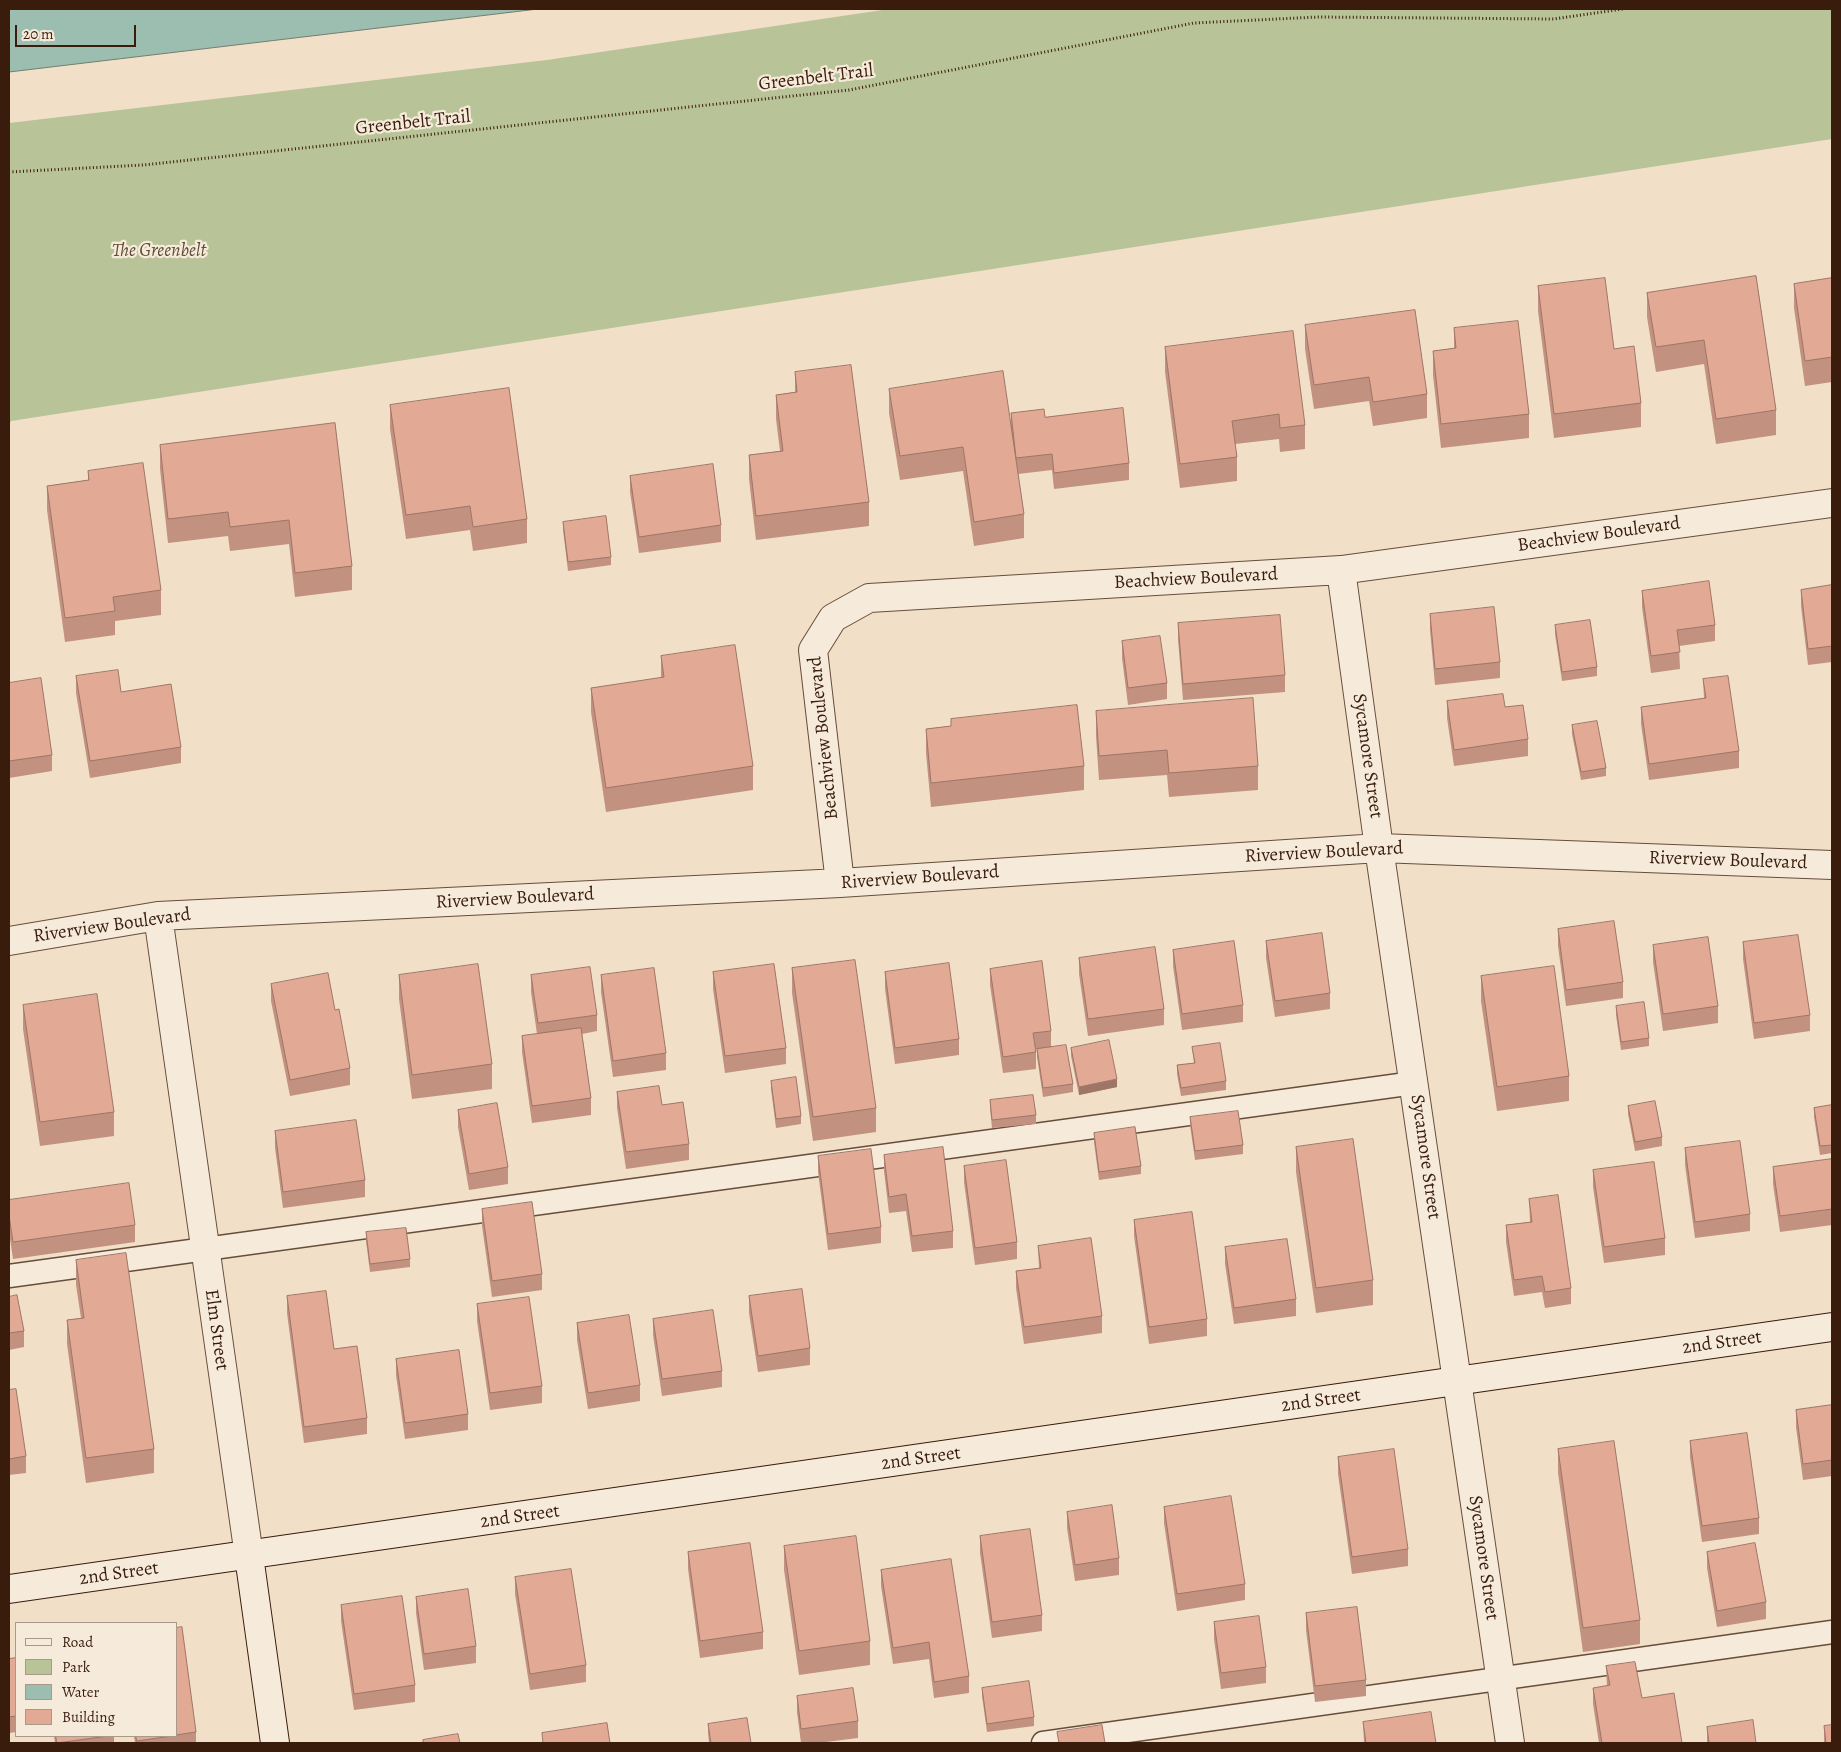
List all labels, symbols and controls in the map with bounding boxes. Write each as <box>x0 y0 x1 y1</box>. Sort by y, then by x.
scale bar <box>18 15 139 47</box>
text: 20 m <box>23 24 54 44</box>
street label: Greenbelt Trail <box>757 60 875 96</box>
street label: Greenbelt Trail <box>354 106 472 140</box>
park label: The Greenbelt <box>112 240 206 262</box>
street label: Beachview Boulevard <box>1516 512 1682 558</box>
street label: Beachview Boulevard <box>1113 563 1279 595</box>
street label: Beachview Boulevard <box>804 655 844 821</box>
street label: Sycamore Street <box>1347 692 1387 820</box>
street label: Riverview Boulevard <box>1244 837 1404 869</box>
street label: Riverview Boulevard <box>1648 847 1808 875</box>
street label: Riverview Boulevard <box>840 861 1000 895</box>
street label: Riverview Boulevard <box>435 883 595 915</box>
street label: Riverview Boulevard <box>32 904 192 948</box>
street label: Sycamore Street <box>1405 1093 1445 1221</box>
street label: Elm Street <box>199 1288 233 1372</box>
street label: 2nd Street <box>1681 1326 1763 1360</box>
street label: 2nd Street <box>1280 1384 1362 1418</box>
street label: 2nd Street <box>880 1442 962 1476</box>
street label: Sycamore Street <box>1463 1494 1503 1622</box>
street label: 2nd Street <box>479 1500 561 1534</box>
street label: 2nd Street <box>78 1557 160 1591</box>
legend <box>15 1622 178 1737</box>
text: Road <box>62 1632 93 1652</box>
text: Park <box>62 1657 90 1677</box>
text: Water <box>62 1682 99 1702</box>
text: Building <box>62 1707 115 1727</box>

